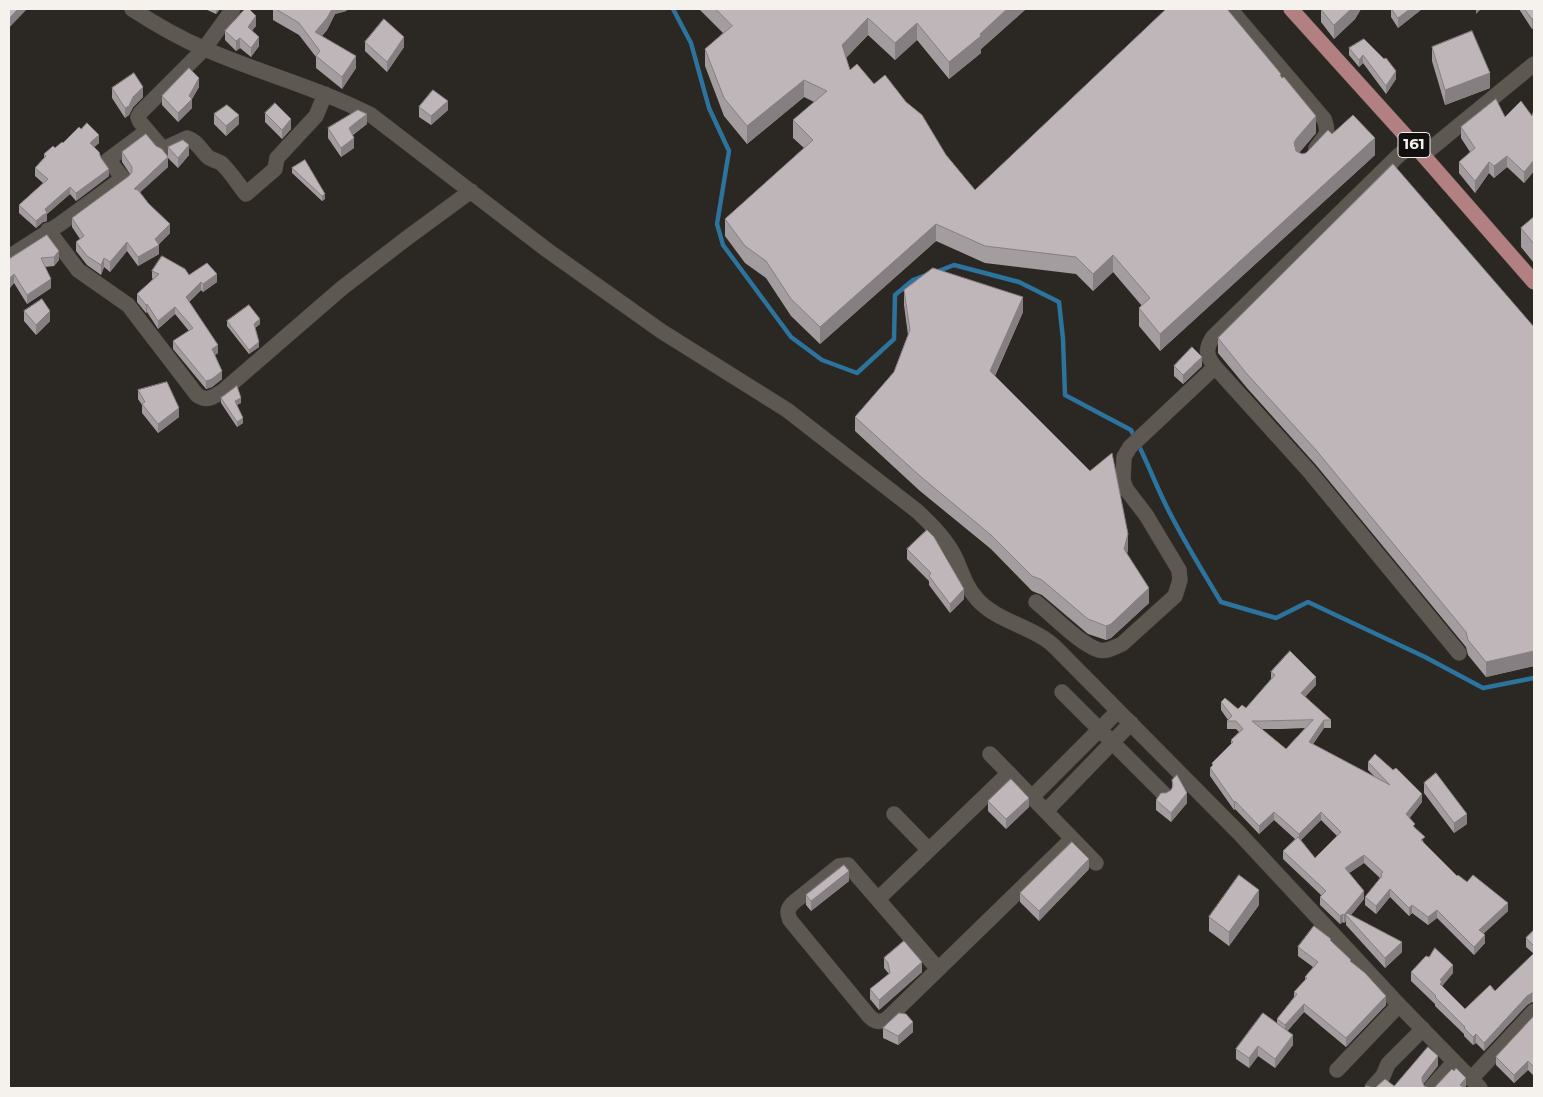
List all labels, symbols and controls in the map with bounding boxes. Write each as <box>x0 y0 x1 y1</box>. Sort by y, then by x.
road number: 161 <box>1398 132 1430 158</box>

